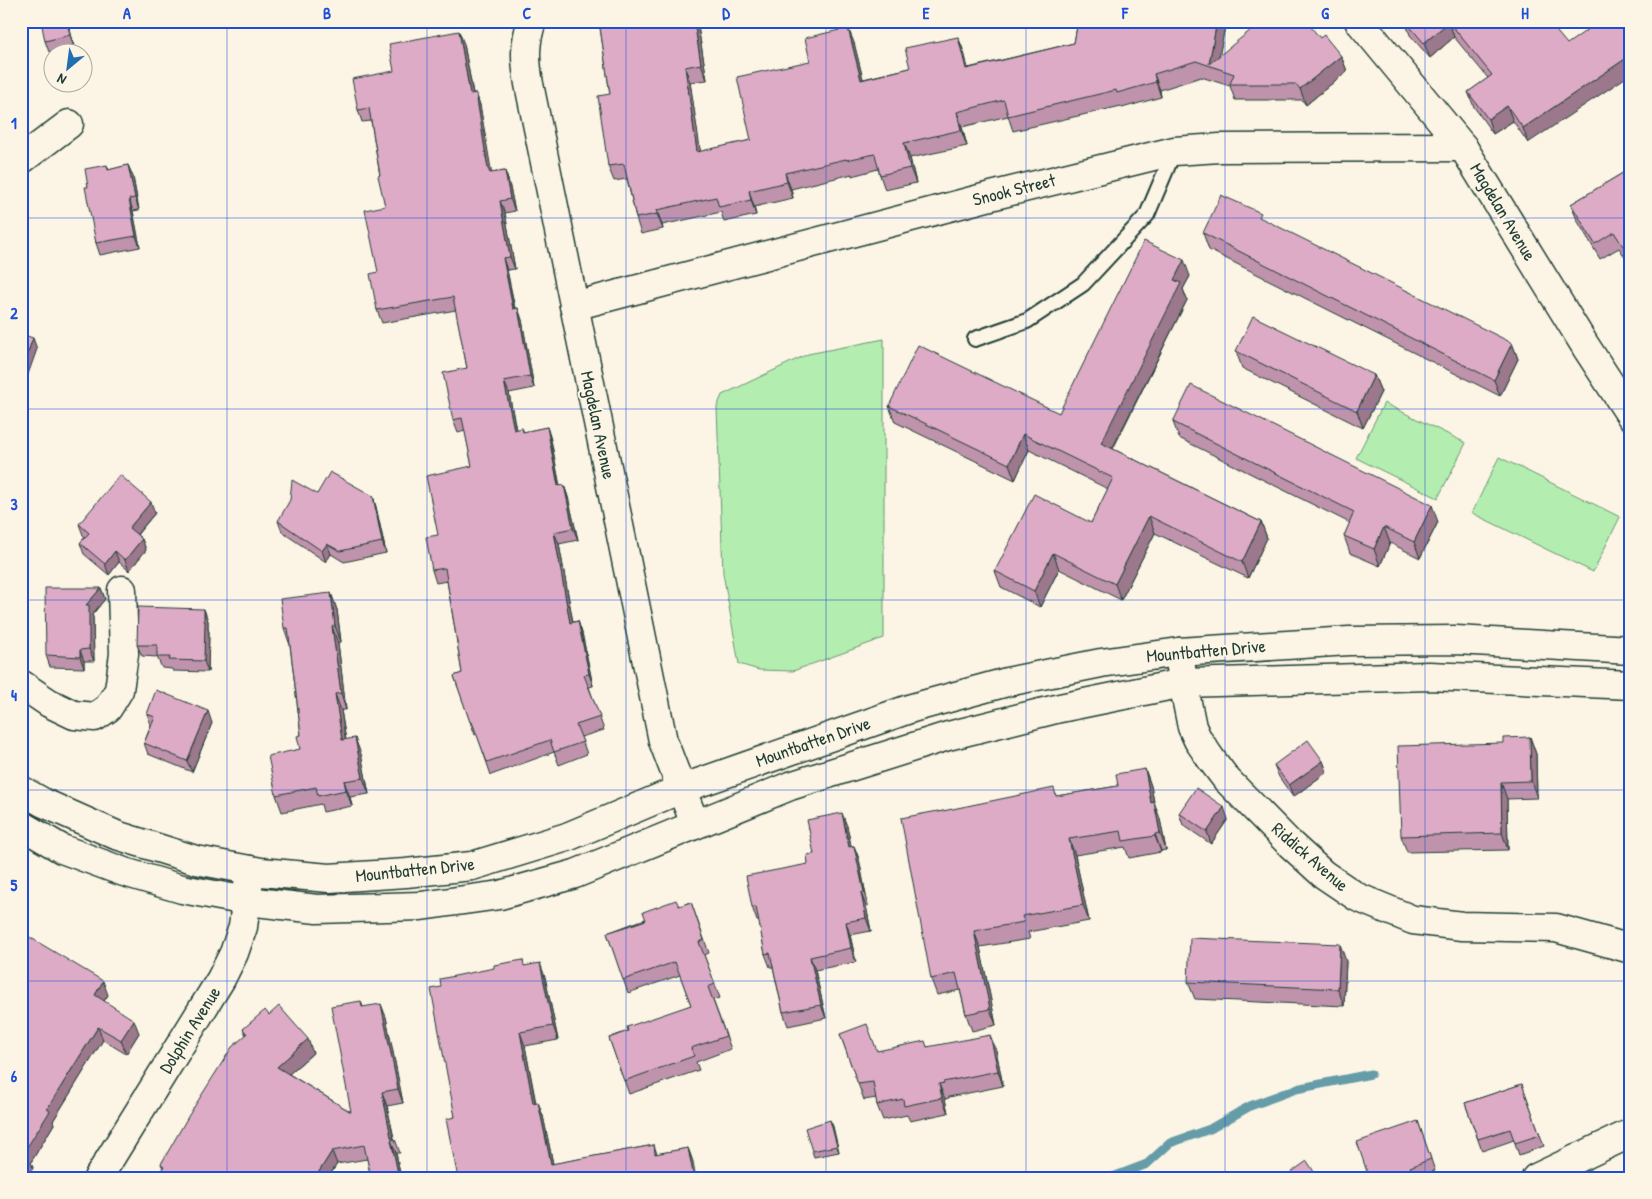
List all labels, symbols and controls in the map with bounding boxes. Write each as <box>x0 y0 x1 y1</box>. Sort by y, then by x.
text: A <box>123 2 131 24</box>
text: B <box>323 2 331 24</box>
text: C <box>523 2 532 24</box>
text: D <box>722 2 730 24</box>
text: E <box>922 2 930 24</box>
text: F <box>1121 2 1129 24</box>
text: G <box>1321 2 1329 24</box>
text: H <box>1521 2 1529 24</box>
north arrow <box>42 42 92 92</box>
text: N <box>53 69 69 90</box>
text: 1 <box>11 112 17 134</box>
street label: Magdelan Avenue <box>1464 158 1542 265</box>
street label: Snook Street <box>970 167 1059 212</box>
text: 2 <box>10 302 18 324</box>
street label: Magdelan Avenue <box>575 369 622 481</box>
text: 3 <box>10 493 18 515</box>
street label: Mountbatten Drive <box>1145 633 1267 668</box>
text: 4 <box>11 684 17 706</box>
street label: Mountbatten Drive <box>752 710 873 773</box>
street label: Riddick Avenue <box>1266 816 1354 897</box>
street label: Mountbatten Drive <box>354 851 476 888</box>
text: 5 <box>11 874 18 896</box>
street label: Dolphin Avenue <box>153 982 226 1078</box>
text: 6 <box>11 1065 18 1087</box>

